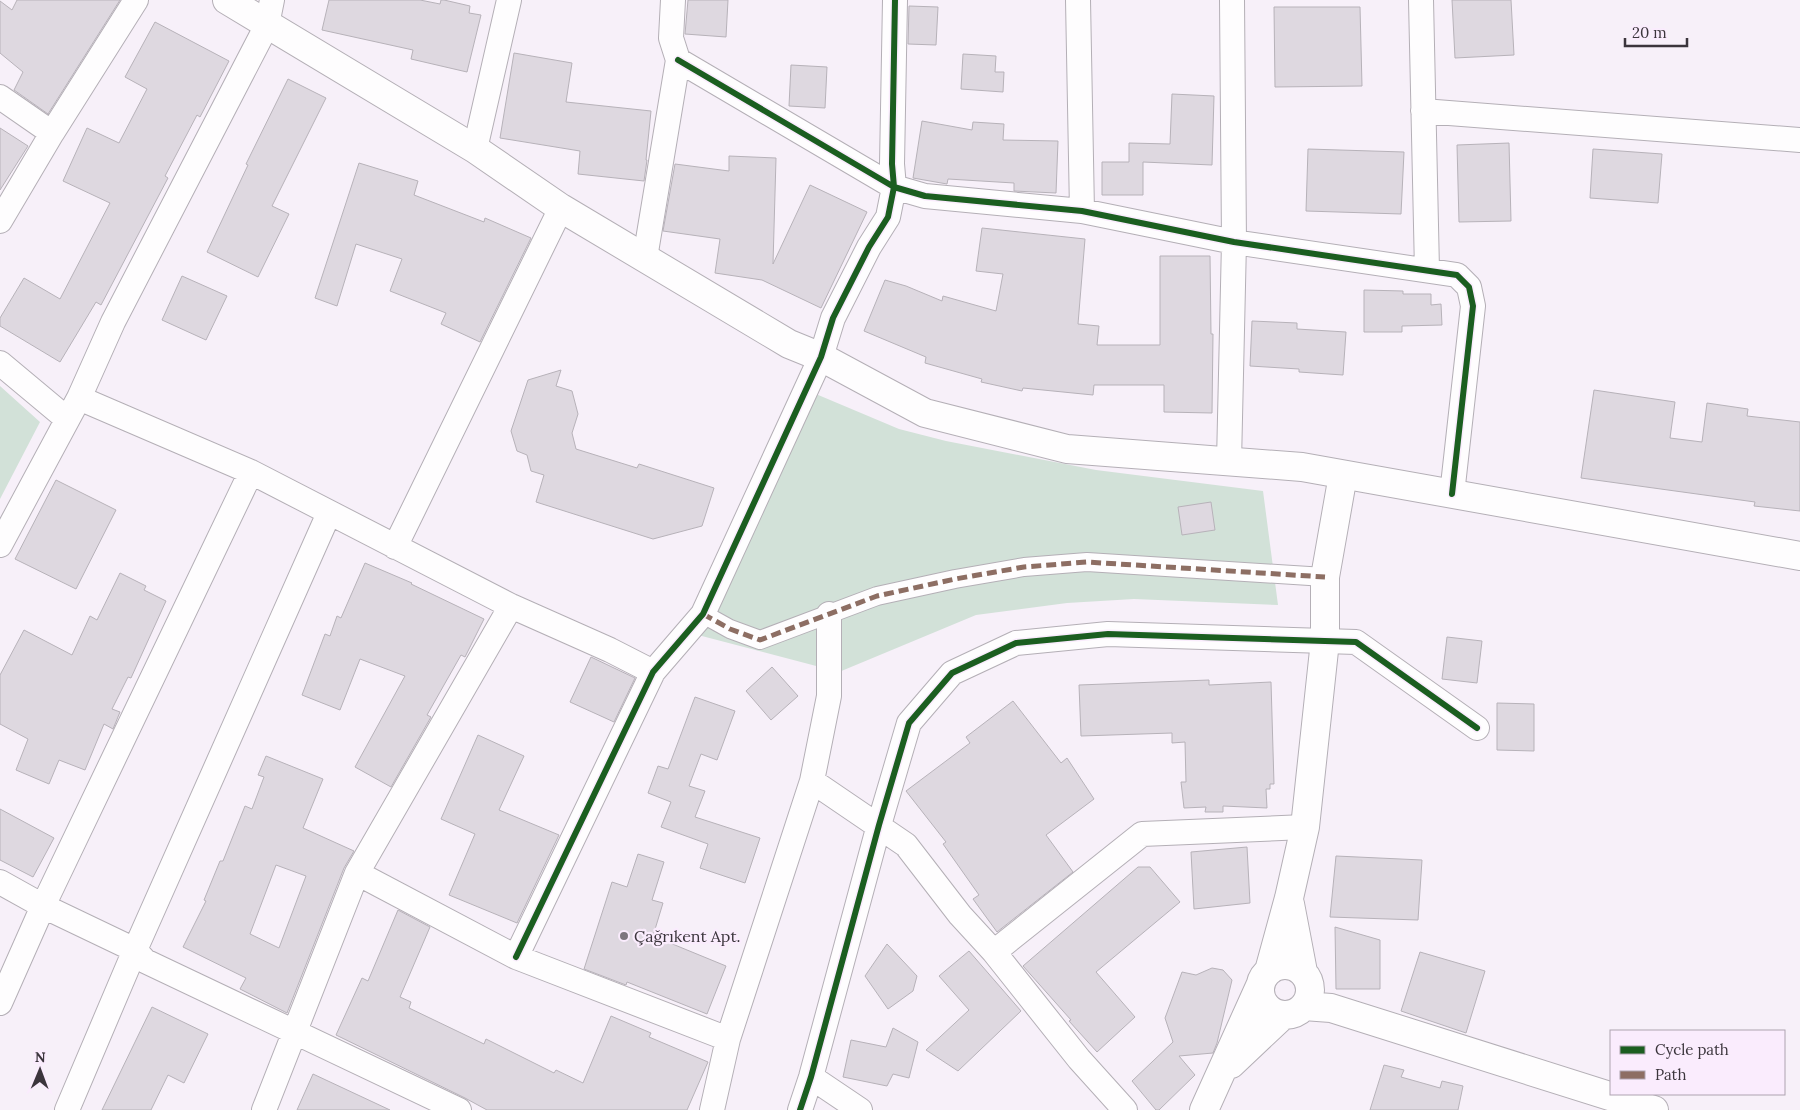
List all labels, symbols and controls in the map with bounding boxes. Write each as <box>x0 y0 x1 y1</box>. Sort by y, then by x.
scale bar <box>1625 15 1688 47</box>
text: 20 m <box>1632 23 1667 42</box>
place label: Çağrıkent Apt. <box>634 926 741 946</box>
marker: Çağrıkent Apt. <box>618 930 630 942</box>
legend <box>1610 1030 1785 1095</box>
text: Cycle path <box>1655 1040 1729 1059</box>
north arrow <box>15 1045 65 1095</box>
text: N <box>35 1048 46 1066</box>
text: Path <box>1655 1065 1686 1084</box>

